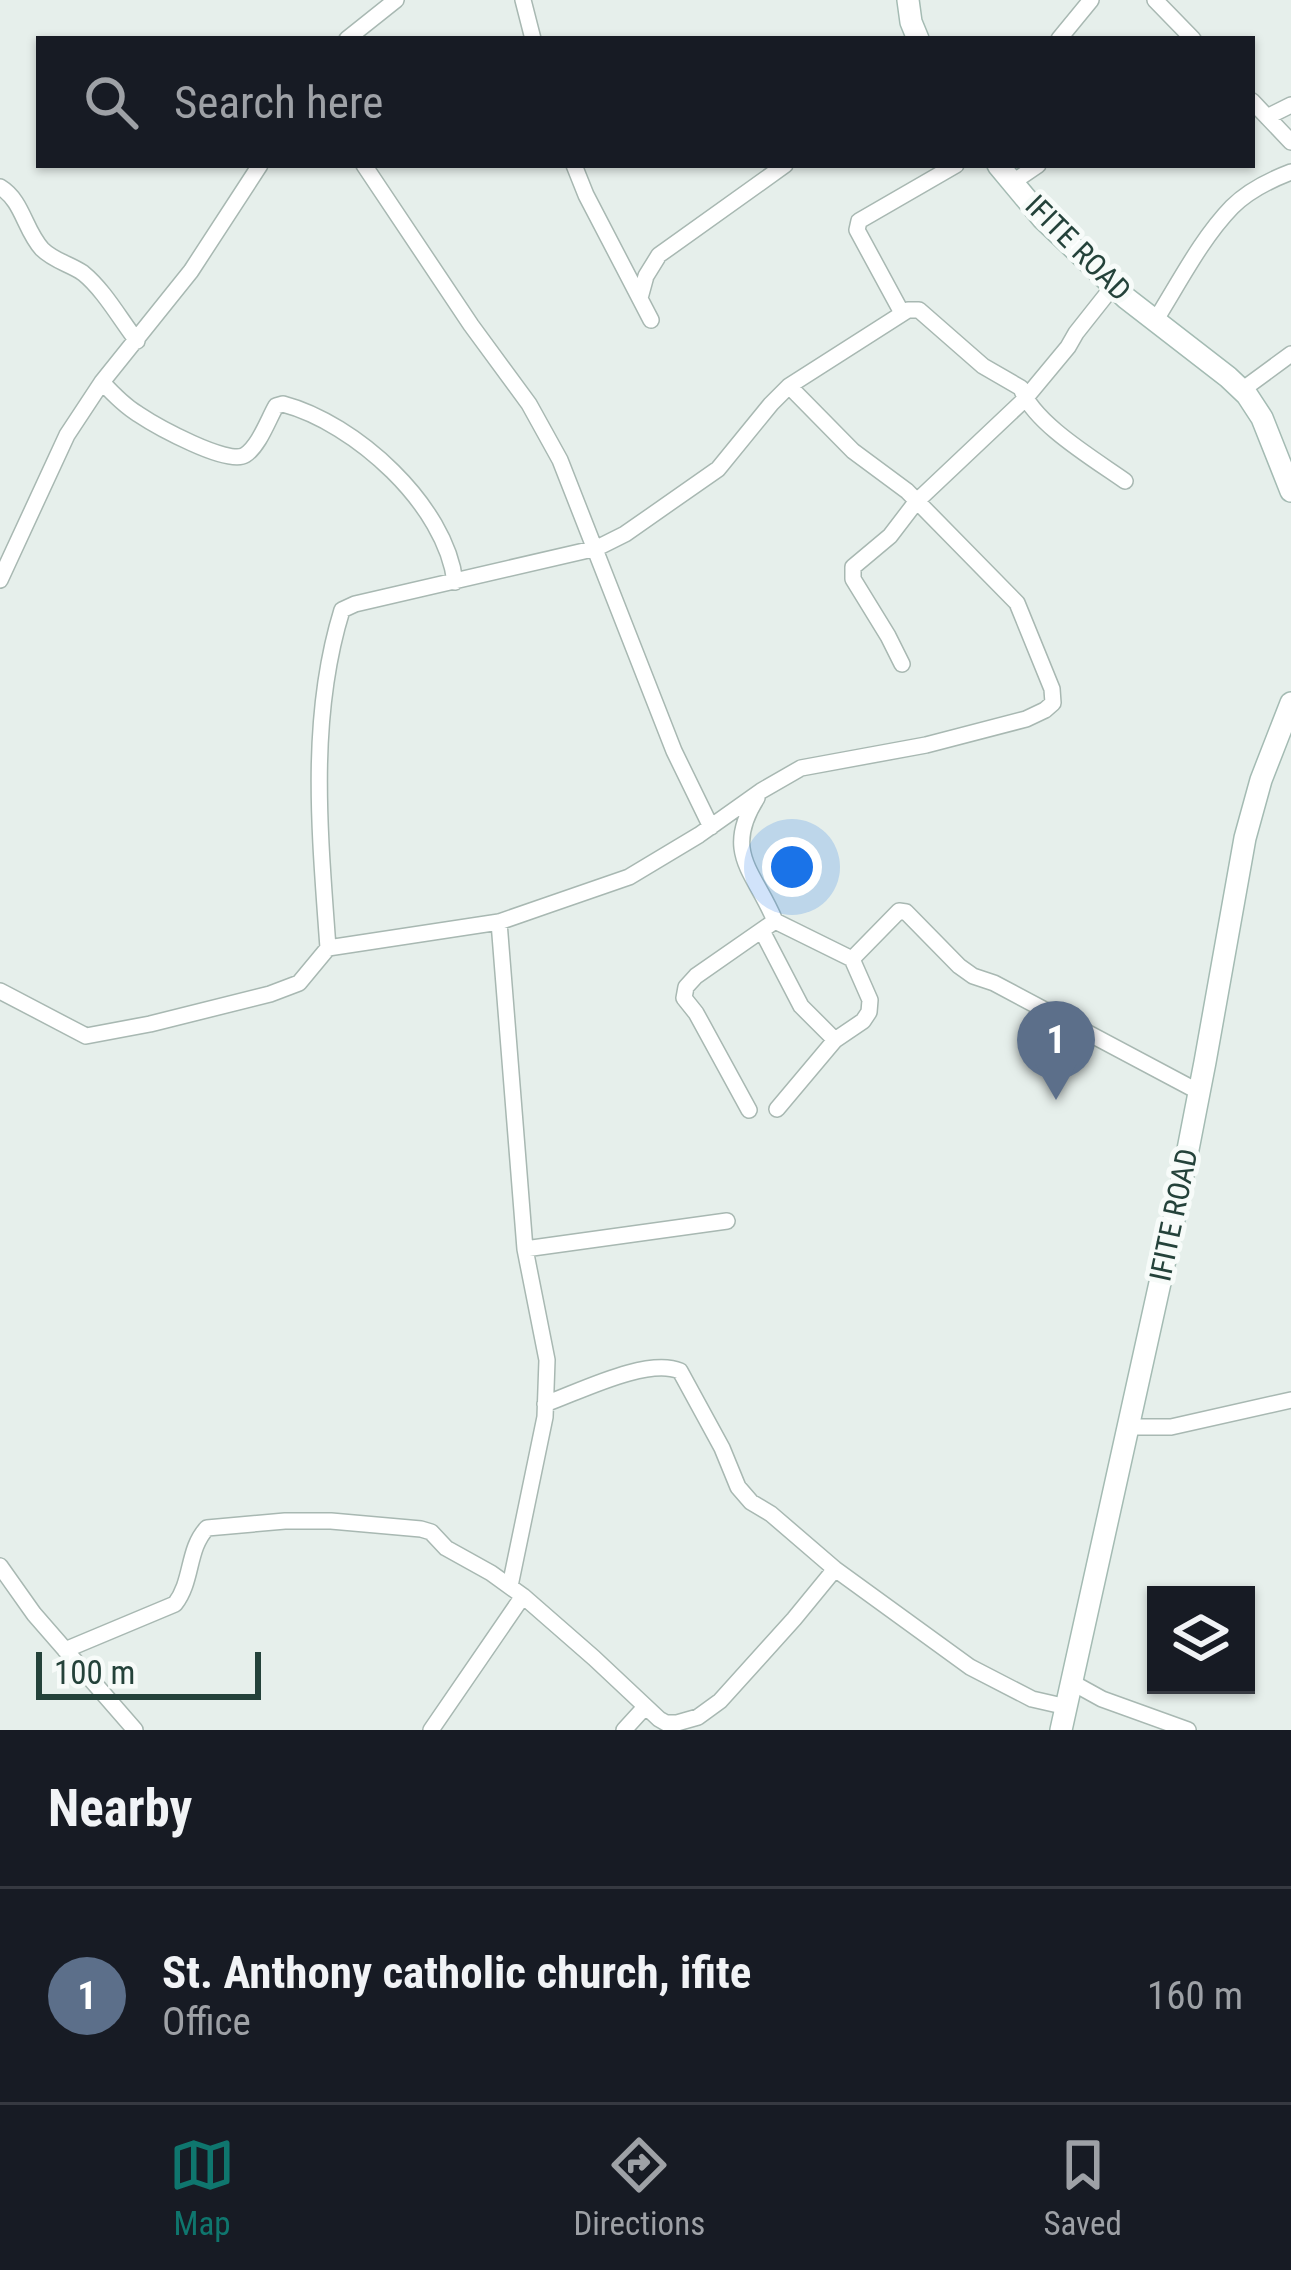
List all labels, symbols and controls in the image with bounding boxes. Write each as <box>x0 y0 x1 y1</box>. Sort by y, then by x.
search box <box>36 36 1255 168</box>
icon: search <box>78 69 144 135</box>
text: Search here <box>174 76 383 129</box>
street label: IFITE ROAD <box>1018 188 1138 308</box>
your location <box>762 837 822 897</box>
pin: 1 <box>1017 1001 1095 1100</box>
street label: IFITE ROAD <box>1142 1145 1205 1284</box>
map controls <box>1147 1586 1255 1694</box>
button: layers <box>1147 1586 1255 1694</box>
scale bar <box>36 1646 261 1699</box>
text: 100 m <box>54 1653 135 1692</box>
text: Nearby <box>48 1779 192 1838</box>
text: St. Anthony catholic church, ifite <box>162 1946 751 1999</box>
text: 1 <box>77 1973 97 2019</box>
text: 160 m <box>1147 1973 1243 2019</box>
text: Office <box>162 1999 251 2045</box>
tab: Map <box>169 2132 235 2243</box>
tab: Directions <box>573 2132 705 2243</box>
tab: Saved <box>1043 2132 1122 2243</box>

